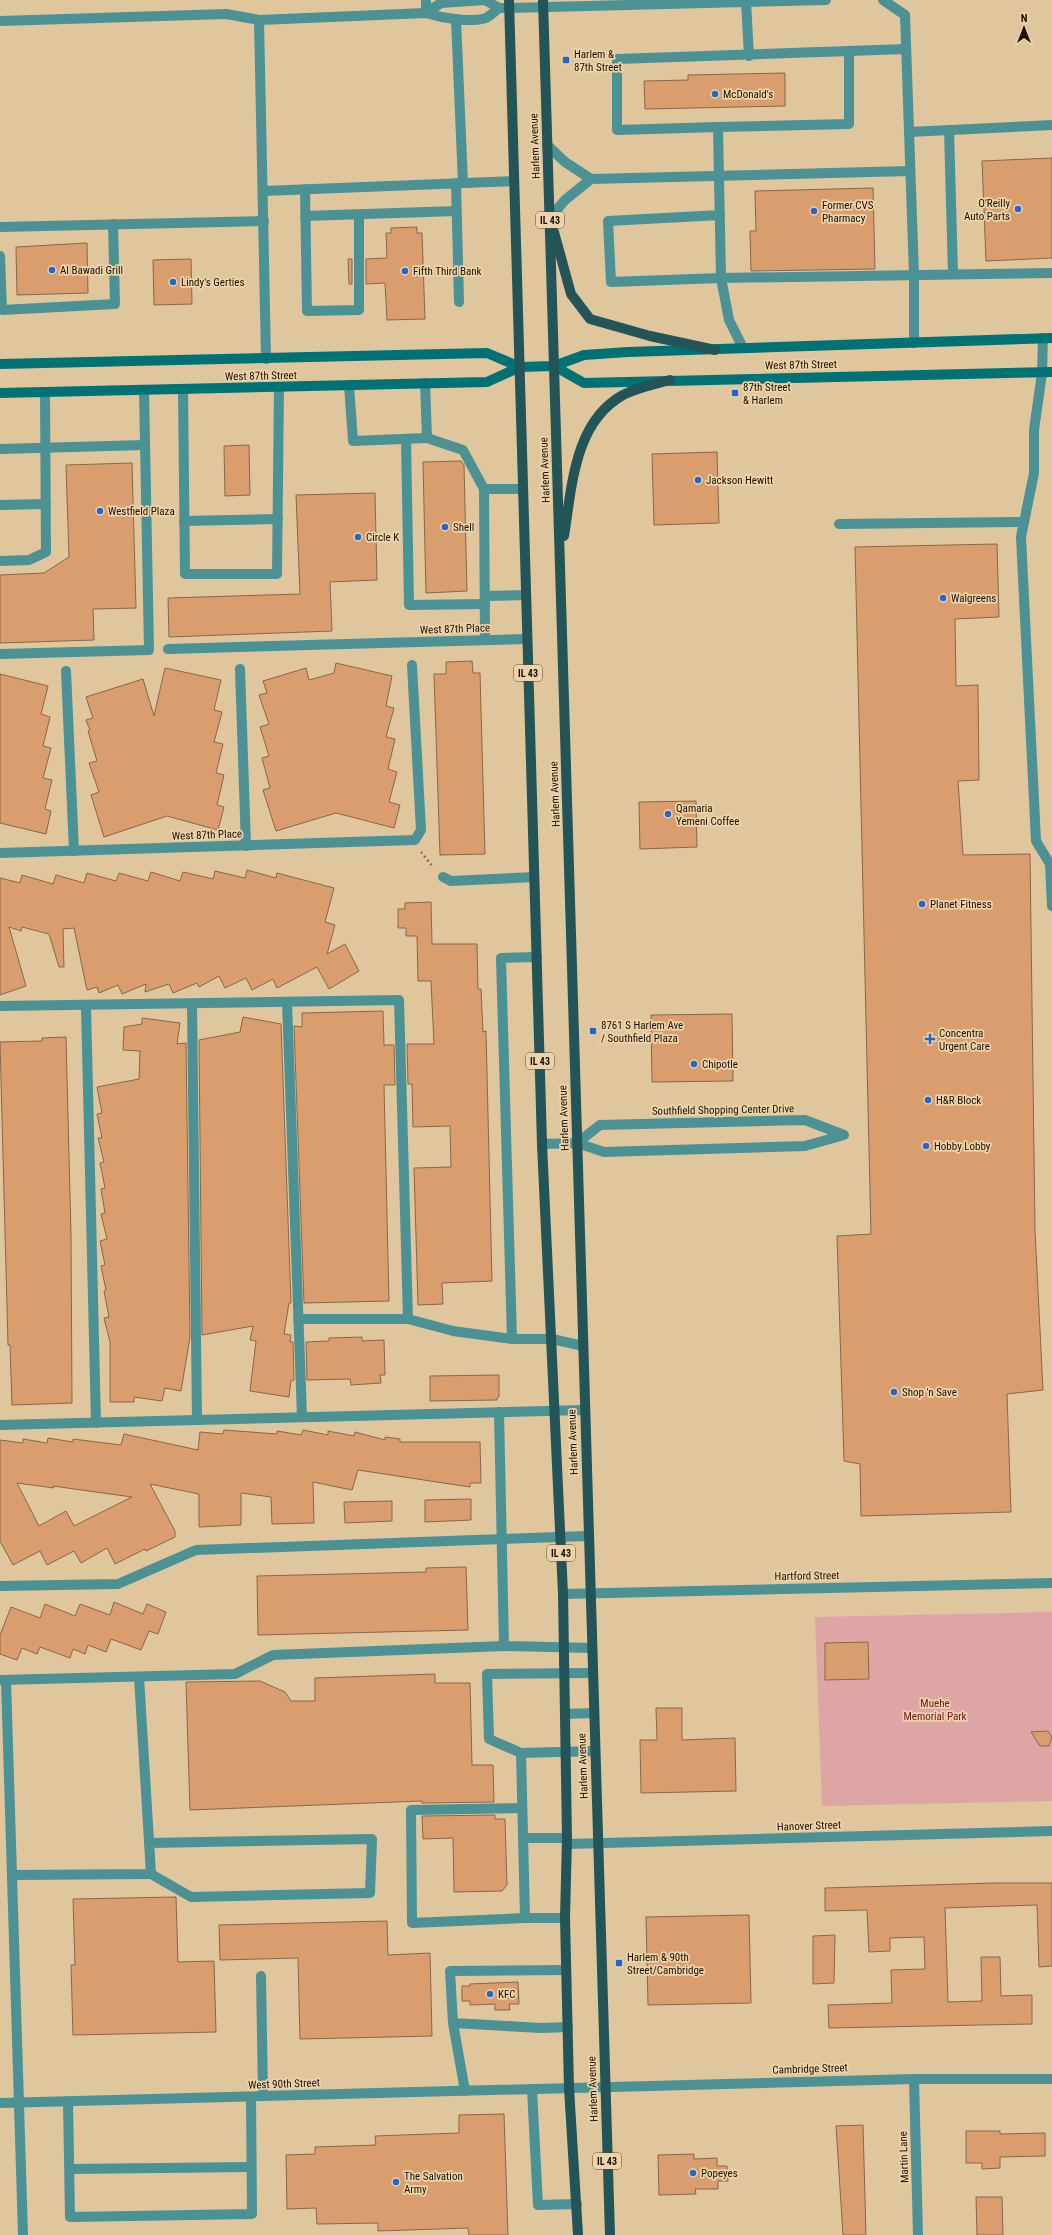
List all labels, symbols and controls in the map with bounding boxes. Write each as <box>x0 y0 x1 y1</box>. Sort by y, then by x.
north arrow <box>1004 8 1044 48</box>
text: N <box>1021 12 1028 25</box>
place label: Harlem & 87th Street <box>574 48 622 74</box>
marker: Harlem & 87th Street <box>561 55 571 65</box>
place label: McDonald's <box>723 88 773 101</box>
marker: McDonald's <box>710 89 720 99</box>
street label: Harlem Avenue <box>527 113 543 179</box>
place label: O'Reilly Auto Parts <box>964 197 1010 223</box>
place label: Former CVS Pharmacy <box>822 199 874 225</box>
marker: O'Reilly Auto Parts <box>1013 204 1023 214</box>
marker: Former CVS Pharmacy <box>809 206 819 216</box>
road number: IL 43 <box>536 212 564 228</box>
place label: Al Bawadi Grill <box>60 264 123 277</box>
marker: Al Bawadi Grill <box>47 265 57 275</box>
place label: Fifth Third Bank <box>413 265 482 278</box>
marker: Fifth Third Bank <box>400 266 410 276</box>
place label: Lindy's Gerties <box>181 276 244 289</box>
marker: Lindy's Gerties <box>168 277 178 287</box>
street label: West 87th Street <box>765 358 837 372</box>
street label: West 87th Street <box>225 369 297 383</box>
place label: 87th Street & Harlem <box>743 381 791 407</box>
marker: 87th Street & Harlem <box>730 388 740 398</box>
street label: Harlem Avenue <box>537 437 553 503</box>
place label: Jackson Hewitt <box>706 474 773 487</box>
marker: Jackson Hewitt <box>693 475 703 485</box>
place label: Westfield Plaza <box>108 505 175 518</box>
marker: Westfield Plaza <box>95 506 105 516</box>
place label: Shell <box>453 521 474 534</box>
marker: Shell <box>440 522 450 532</box>
place label: Circle K <box>366 531 399 544</box>
marker: Circle K <box>353 532 363 542</box>
place label: Walgreens <box>951 592 996 605</box>
marker: Walgreens <box>938 593 948 603</box>
street label: West 87th Place <box>420 621 490 637</box>
road number: IL 43 <box>514 665 542 681</box>
street label: Harlem Avenue <box>547 761 563 827</box>
place label: Qamaria Yemeni Coffee <box>676 802 739 828</box>
marker: Qamaria Yemeni Coffee <box>663 809 673 819</box>
street label: West 87th Place <box>172 827 242 843</box>
place label: Planet Fitness <box>930 898 992 911</box>
marker: Planet Fitness <box>917 899 927 909</box>
place label: 8761 S Harlem Ave / Southfield Plaza <box>601 1019 683 1045</box>
marker: 8761 S Harlem Ave / Southfield Plaza <box>588 1026 598 1036</box>
place label: Concentra Urgent Care <box>939 1027 990 1053</box>
marker: Concentra Urgent Care <box>924 1033 936 1045</box>
road number: IL 43 <box>526 1053 554 1069</box>
place label: Chipotle <box>702 1058 738 1071</box>
marker: Chipotle <box>689 1059 699 1069</box>
street label: Harlem Avenue <box>556 1085 572 1151</box>
place label: H&R Block <box>936 1094 981 1107</box>
marker: H&R Block <box>923 1095 933 1105</box>
street label: Southfield Shopping Center Drive <box>652 1102 794 1118</box>
place label: Hobby Lobby <box>934 1140 991 1153</box>
marker: Hobby Lobby <box>921 1141 931 1151</box>
place label: Shop 'n Save <box>902 1386 957 1399</box>
marker: Shop 'n Save <box>889 1387 899 1397</box>
street label: Harlem Avenue <box>565 1409 581 1475</box>
road number: IL 43 <box>547 1545 575 1561</box>
street label: Hartford Street <box>774 1569 840 1583</box>
park label: Muehe Memorial Park <box>903 1697 967 1723</box>
street label: Harlem Avenue <box>575 1733 591 1799</box>
street label: Hanover Street <box>777 1818 841 1834</box>
place label: Harlem & 90th Street/Cambridge <box>627 1951 704 1977</box>
marker: Harlem & 90th Street/Cambridge <box>614 1958 624 1968</box>
place label: KFC <box>498 1988 516 2001</box>
marker: KFC <box>485 1989 495 1999</box>
street label: Harlem Avenue <box>585 2056 601 2122</box>
street label: Cambridge Street <box>772 2061 848 2077</box>
street label: West 90th Street <box>248 2076 320 2092</box>
street label: Martin Lane <box>897 2131 911 2183</box>
road number: IL 43 <box>593 2153 621 2169</box>
place label: Popeyes <box>701 2167 738 2180</box>
marker: Popeyes <box>688 2168 698 2178</box>
place label: The Salvation Army <box>404 2170 463 2196</box>
marker: The Salvation Army <box>391 2177 401 2187</box>

